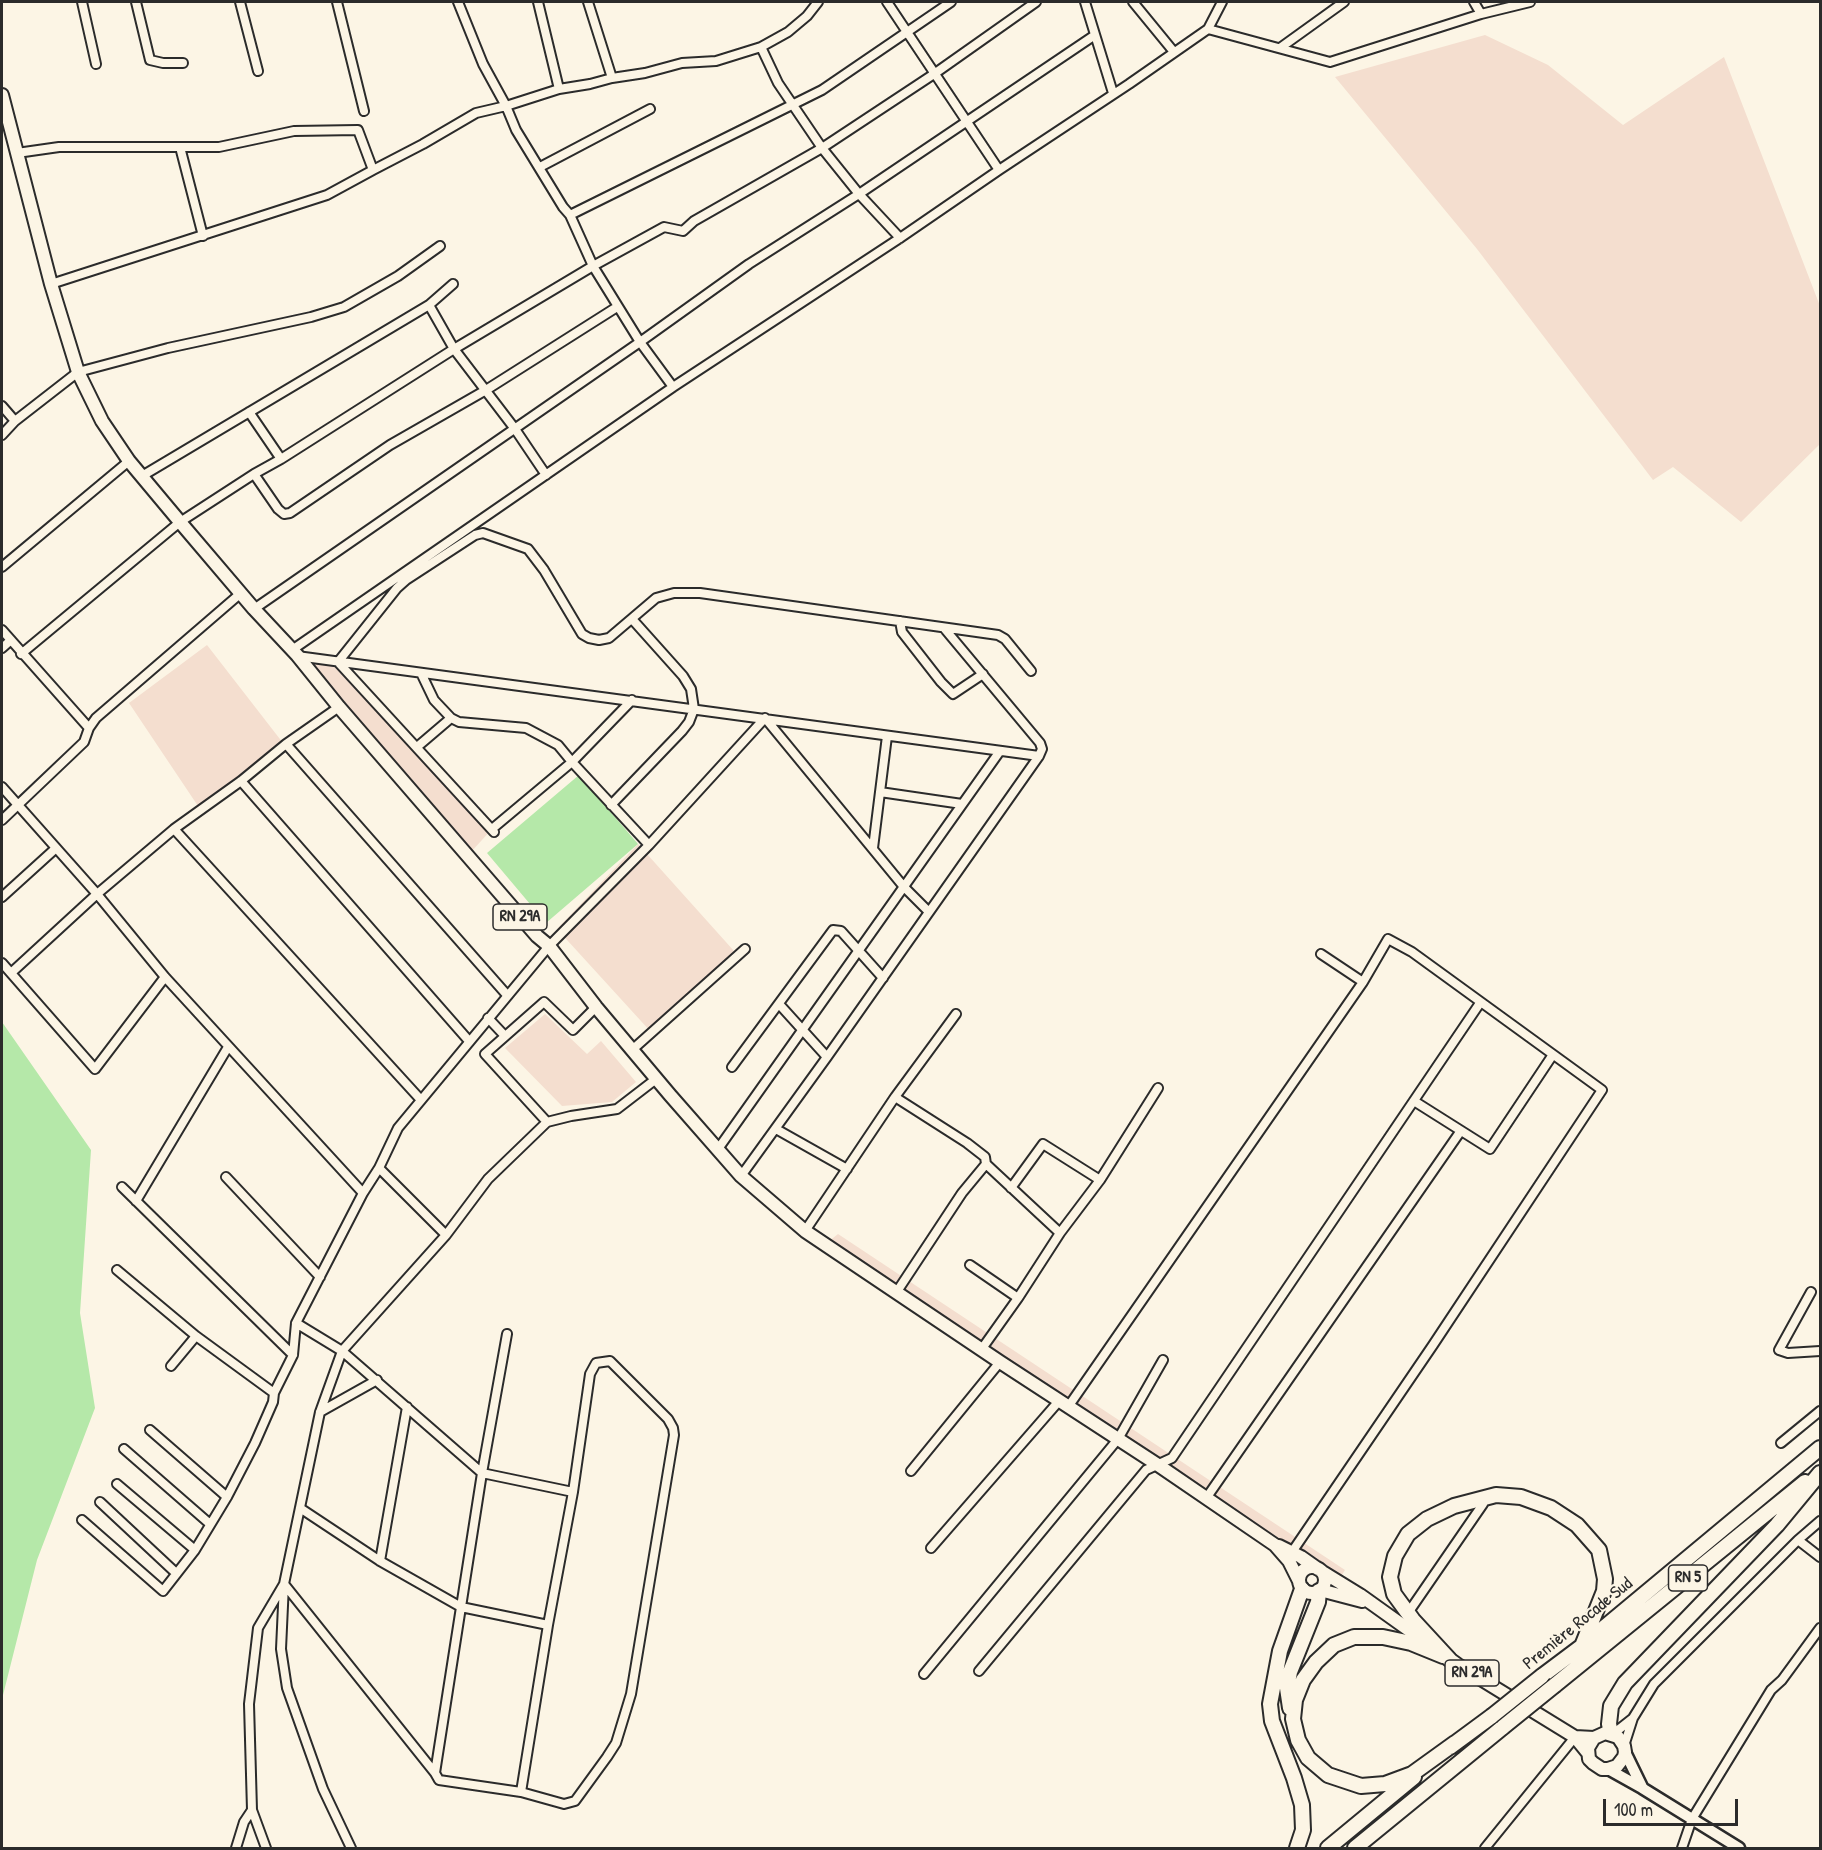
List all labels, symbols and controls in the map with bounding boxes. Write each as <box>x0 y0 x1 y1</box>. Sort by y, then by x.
road number: RN 29A <box>493 904 547 930</box>
road number: RN 5 <box>1668 1565 1708 1591</box>
street label: Première Rocade Sud <box>1519 1573 1637 1675</box>
road number: RN 29A <box>1445 1660 1499 1686</box>
scale bar <box>1606 1787 1741 1825</box>
text: 100 m <box>1614 1797 1653 1822</box>

